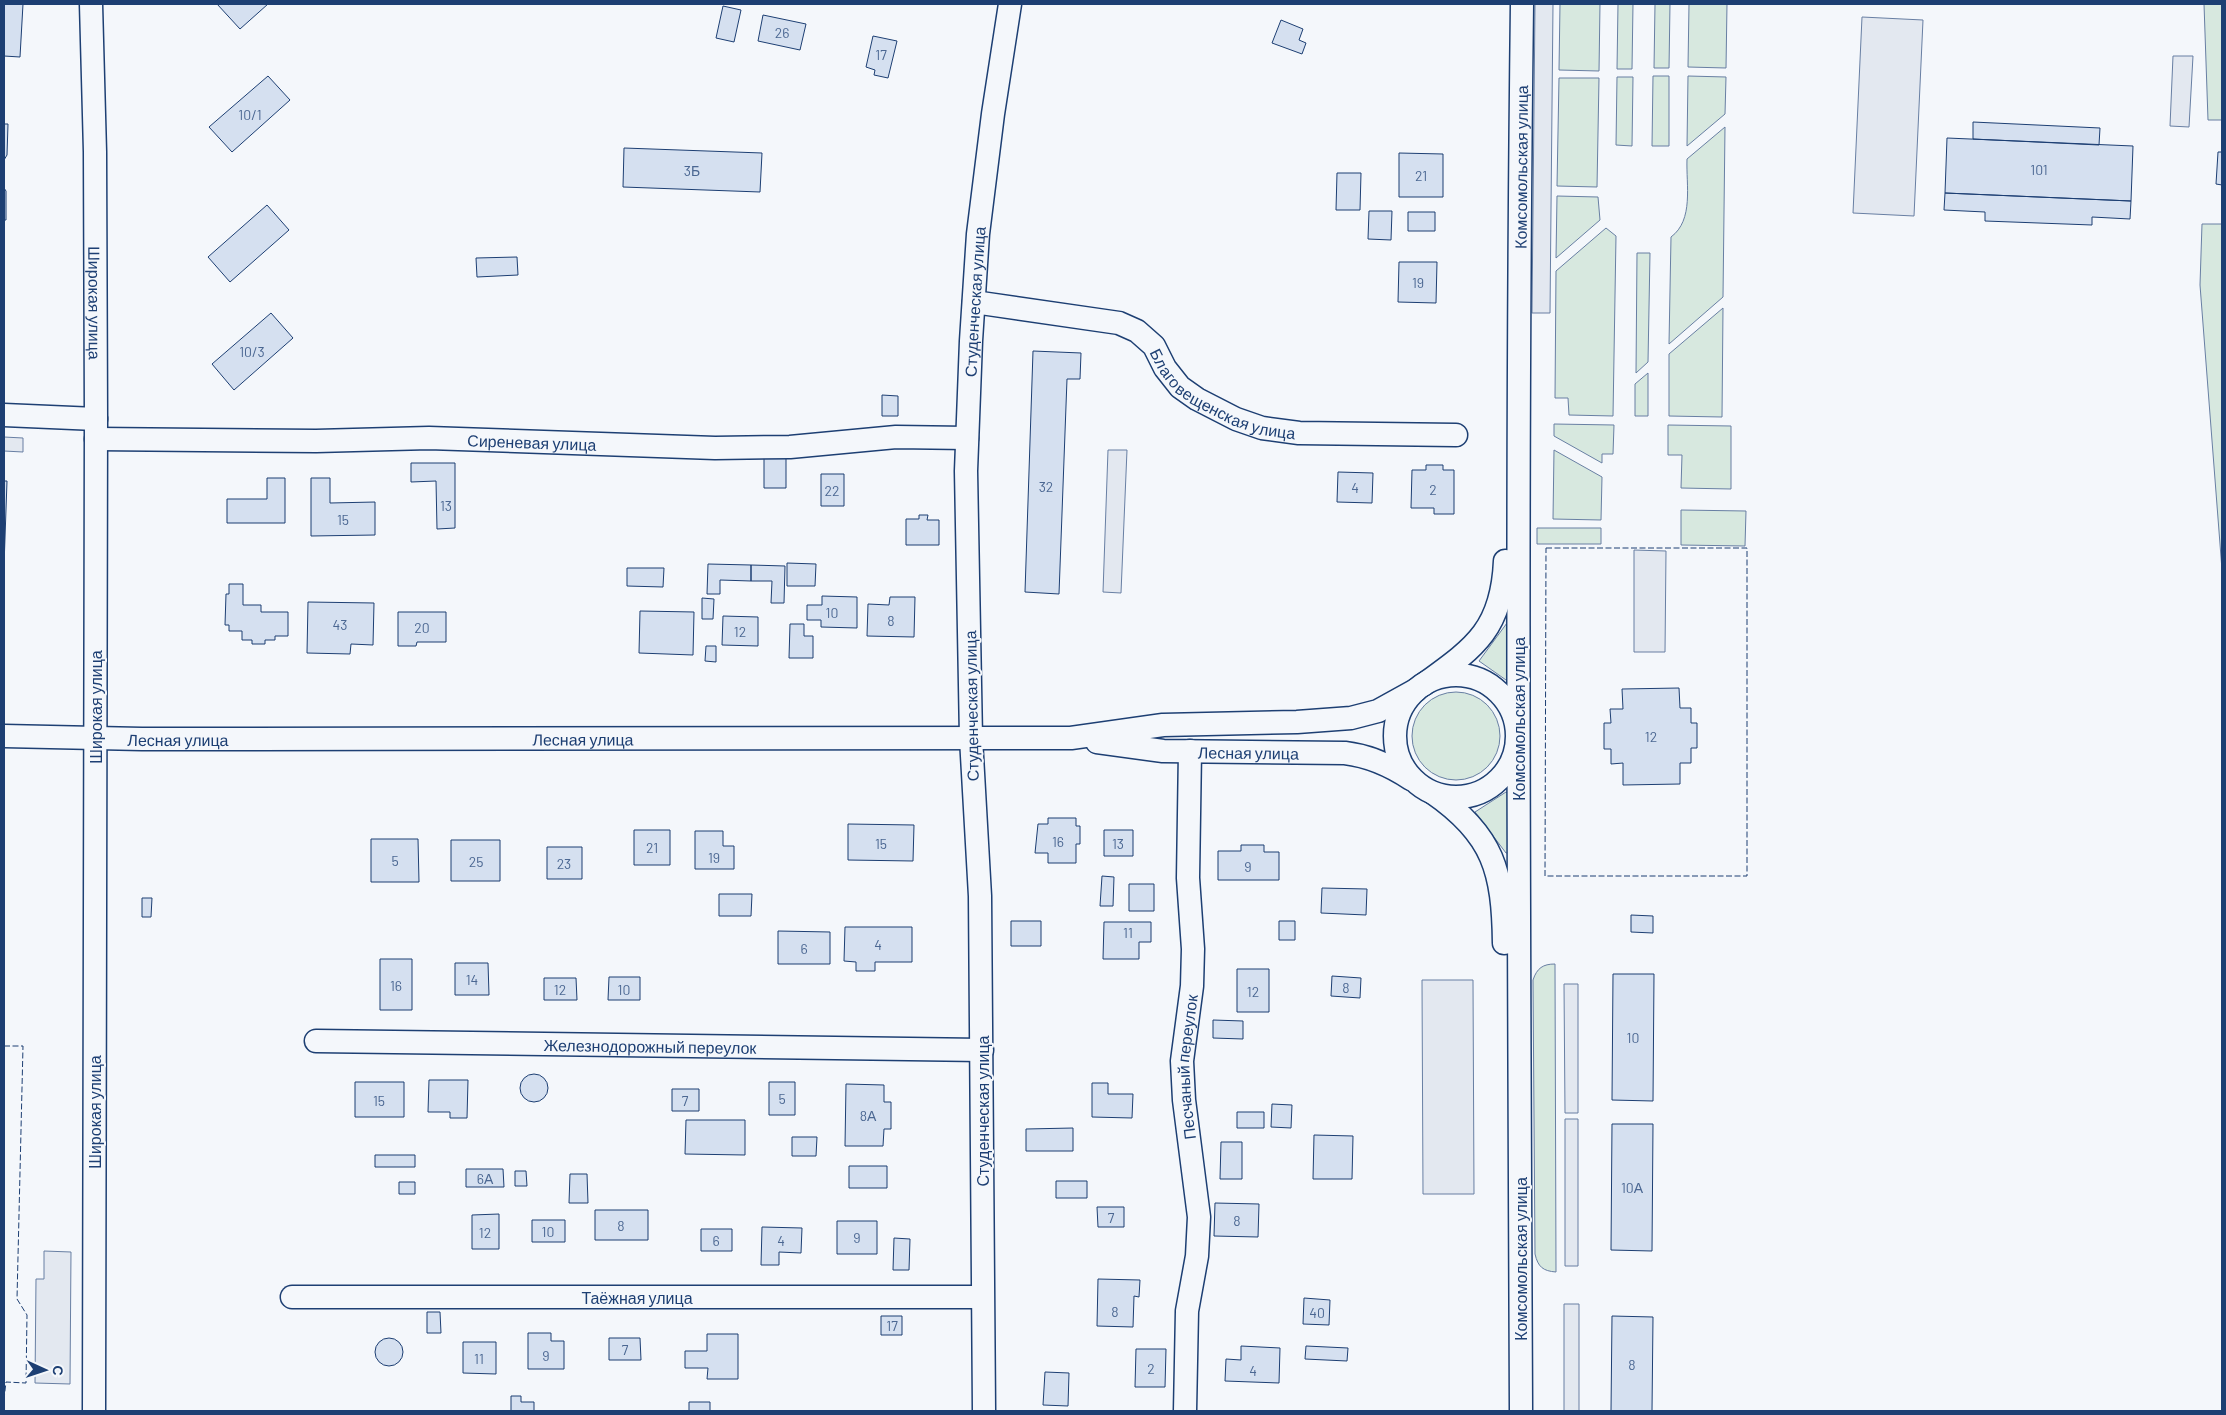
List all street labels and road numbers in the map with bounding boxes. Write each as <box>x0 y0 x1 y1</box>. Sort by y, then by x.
street label: Комсомольская улица <box>1510 85 1531 249</box>
street label: Студенческая улица <box>960 225 988 377</box>
street label: Широкая улица <box>86 246 105 360</box>
street label: Благовещенская улица <box>1147 345 1297 442</box>
street label: Сиреневая улица <box>467 430 597 453</box>
street label: Студенческая улица <box>960 630 982 782</box>
street label: Комсомольская улица <box>1509 637 1528 801</box>
street label: Широкая улица <box>86 650 105 764</box>
street label: Лесная улица <box>127 729 229 749</box>
street label: Лесная улица <box>532 729 634 748</box>
street label: Лесная улица <box>1198 742 1299 762</box>
street label: Песчаный переулок <box>1172 992 1200 1141</box>
street label: Железнодорожный переулок <box>543 1035 758 1056</box>
street label: Студенческая улица <box>973 1035 992 1186</box>
street label: Широкая улица <box>85 1055 104 1169</box>
street label: Комсомольская улица <box>1511 1177 1530 1341</box>
street label: Таёжная улица <box>581 1288 693 1307</box>

